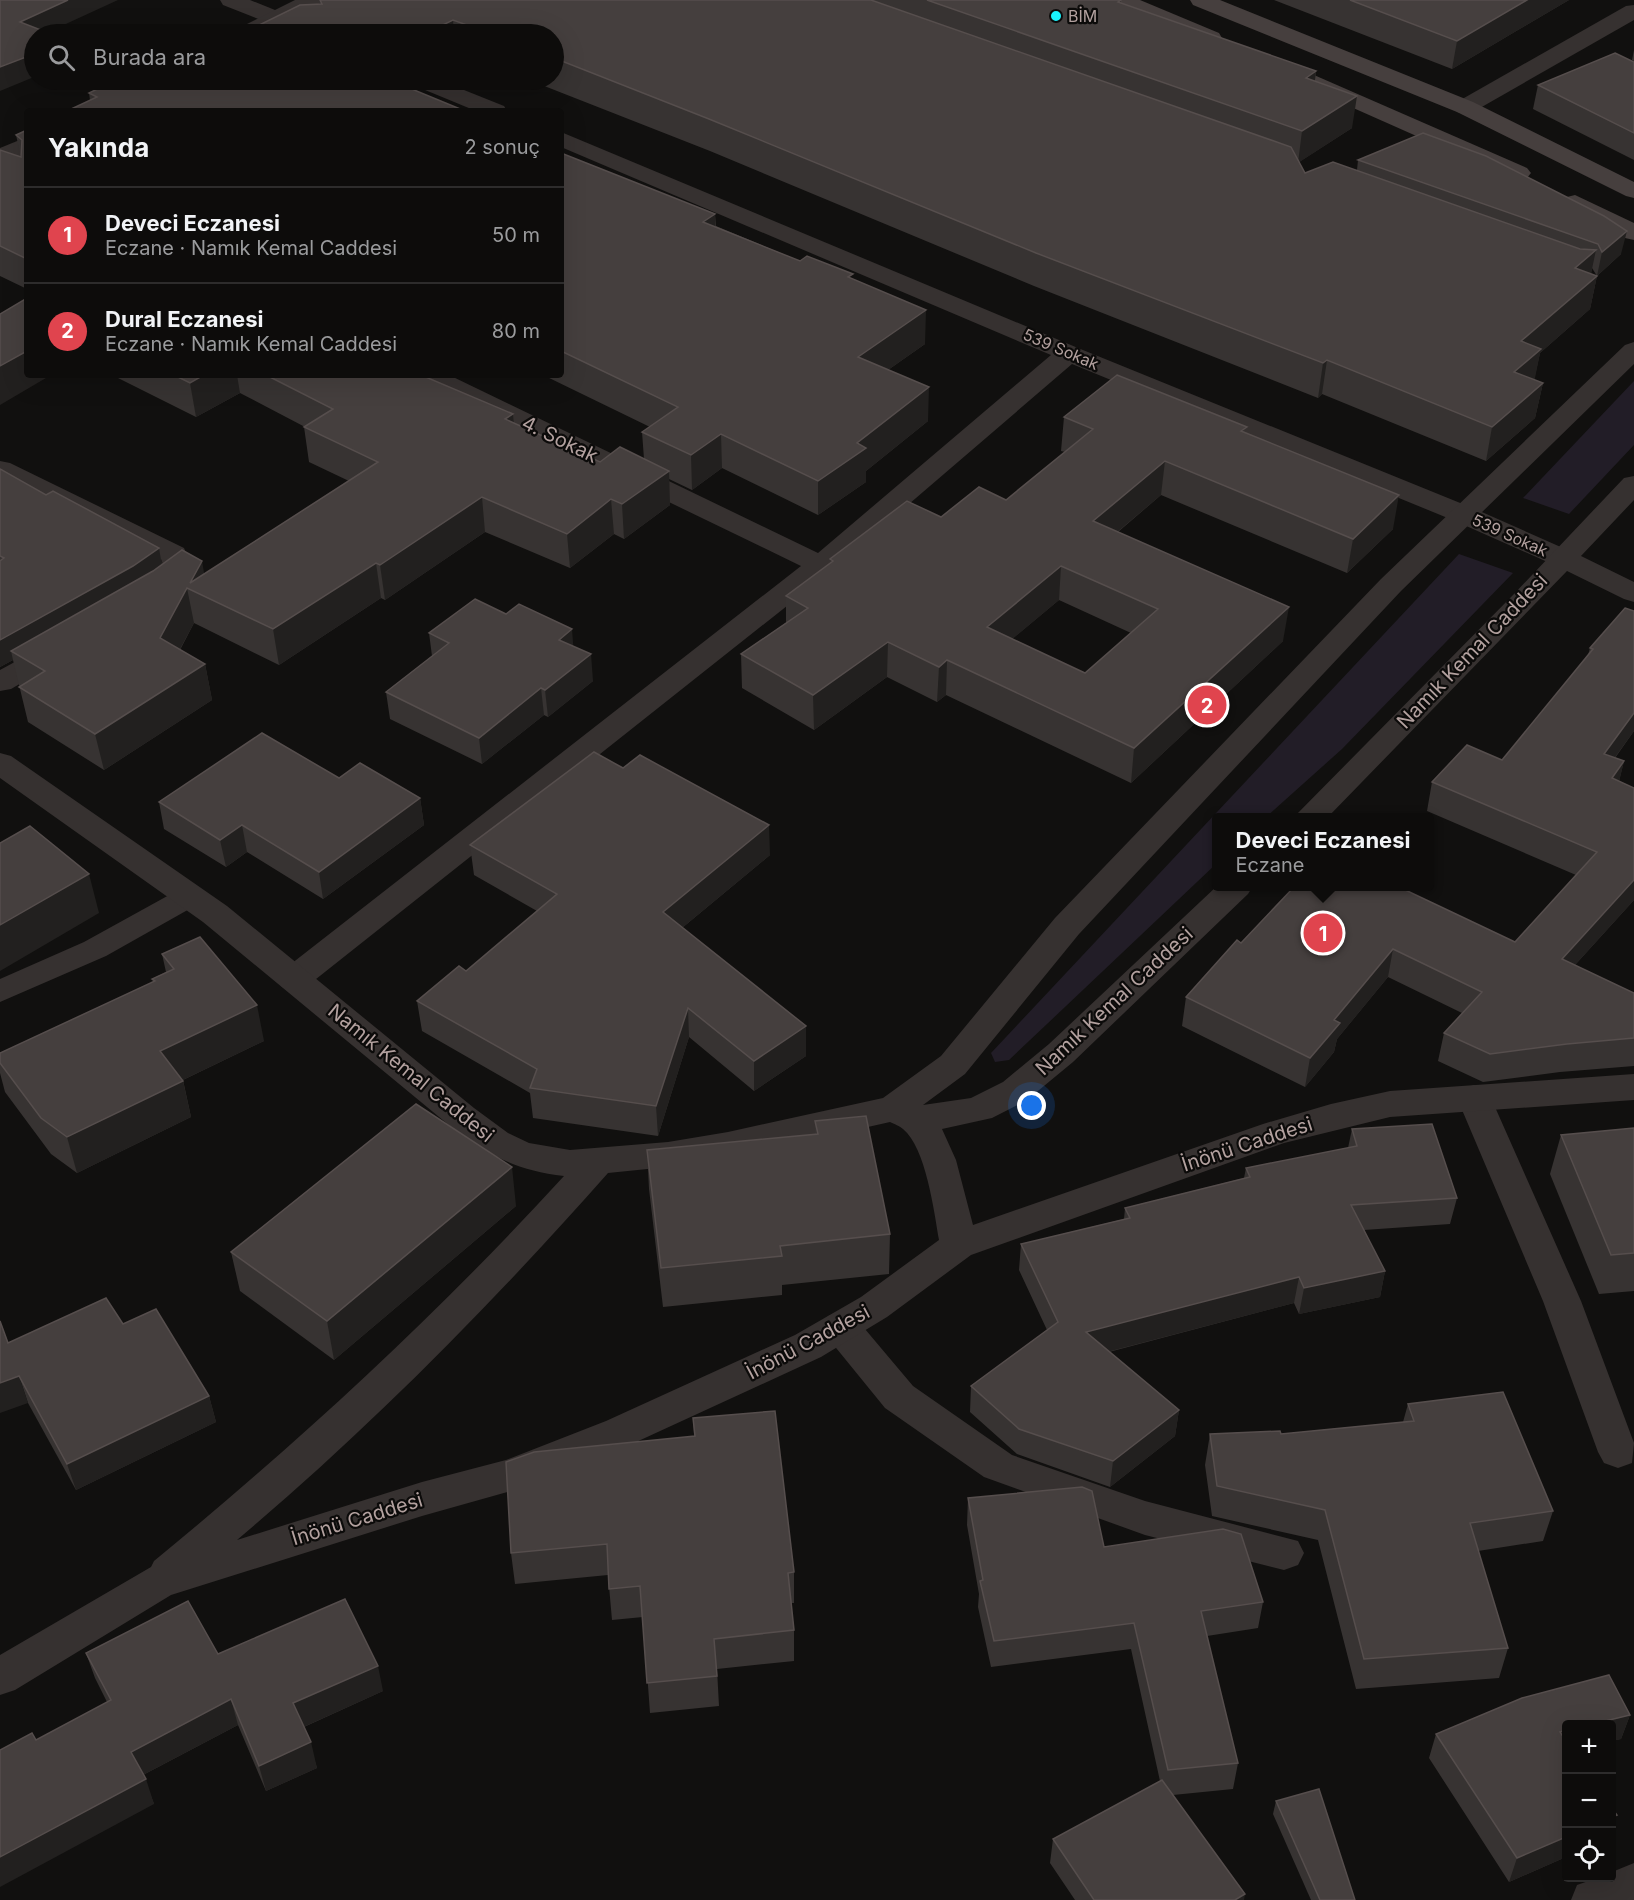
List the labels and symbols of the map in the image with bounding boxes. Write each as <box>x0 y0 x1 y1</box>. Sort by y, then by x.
place label: BİM <box>1068 6 1097 26</box>
marker: BİM <box>1049 9 1063 23</box>
street label: 539 Sokak <box>1020 324 1102 374</box>
street label: 4. Sokak <box>518 410 602 468</box>
street label: 539 Sokak <box>1469 510 1551 561</box>
street label: Namık Kemal Caddesi <box>1392 569 1552 733</box>
pin: 2 <box>1188 682 1226 728</box>
pin: 1 <box>1304 910 1342 956</box>
street label: Namık Kemal Caddesi <box>1030 922 1198 1080</box>
street label: Namık Kemal Caddesi <box>323 999 499 1147</box>
your location <box>1017 1091 1046 1120</box>
street label: İnönü Caddesi <box>1178 1111 1315 1176</box>
street label: İnönü Caddesi <box>742 1299 874 1384</box>
street label: İnönü Caddesi <box>288 1487 425 1550</box>

